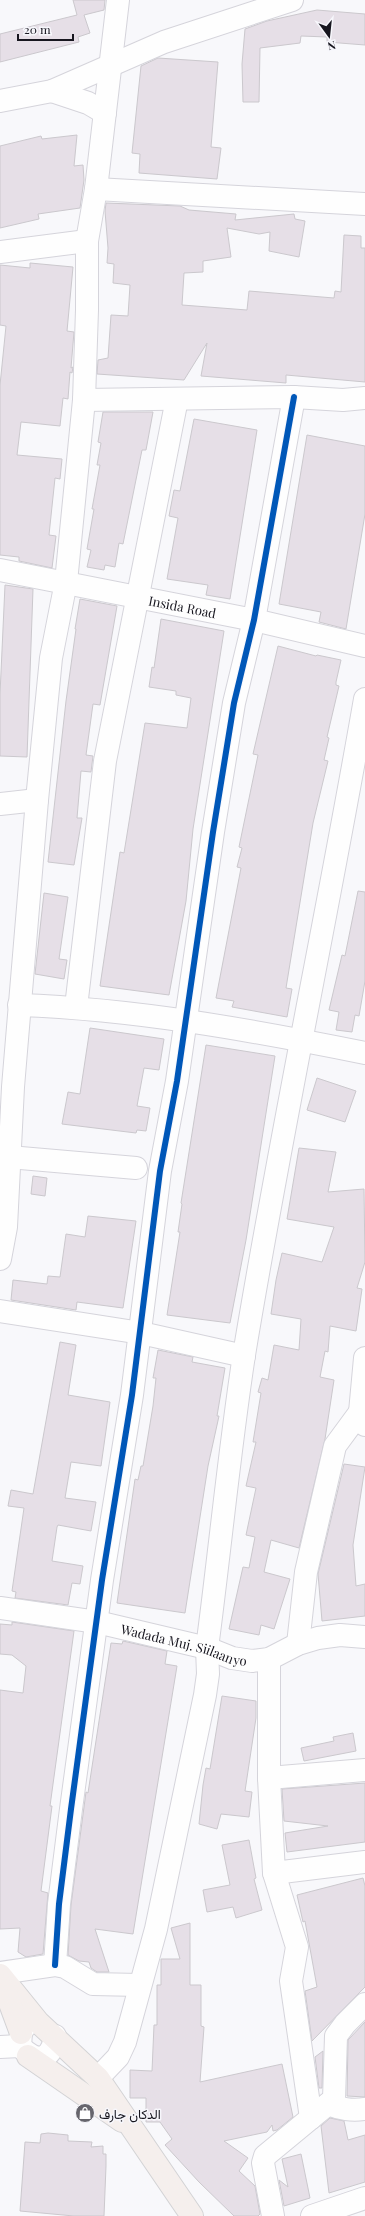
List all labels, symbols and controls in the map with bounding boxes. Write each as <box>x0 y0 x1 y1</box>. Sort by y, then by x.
scale bar <box>18 16 73 42</box>
north arrow <box>309 16 349 56</box>
text: 20 m <box>24 21 51 37</box>
text: N <box>326 38 337 54</box>
street label: Insida Road <box>147 591 218 621</box>
street label: Wadada Muj. Siilaanyo <box>118 1619 248 1669</box>
shop icon: الدكان جارف <box>74 2102 96 2124</box>
place label: الدكان جارف <box>99 2105 161 2123</box>

